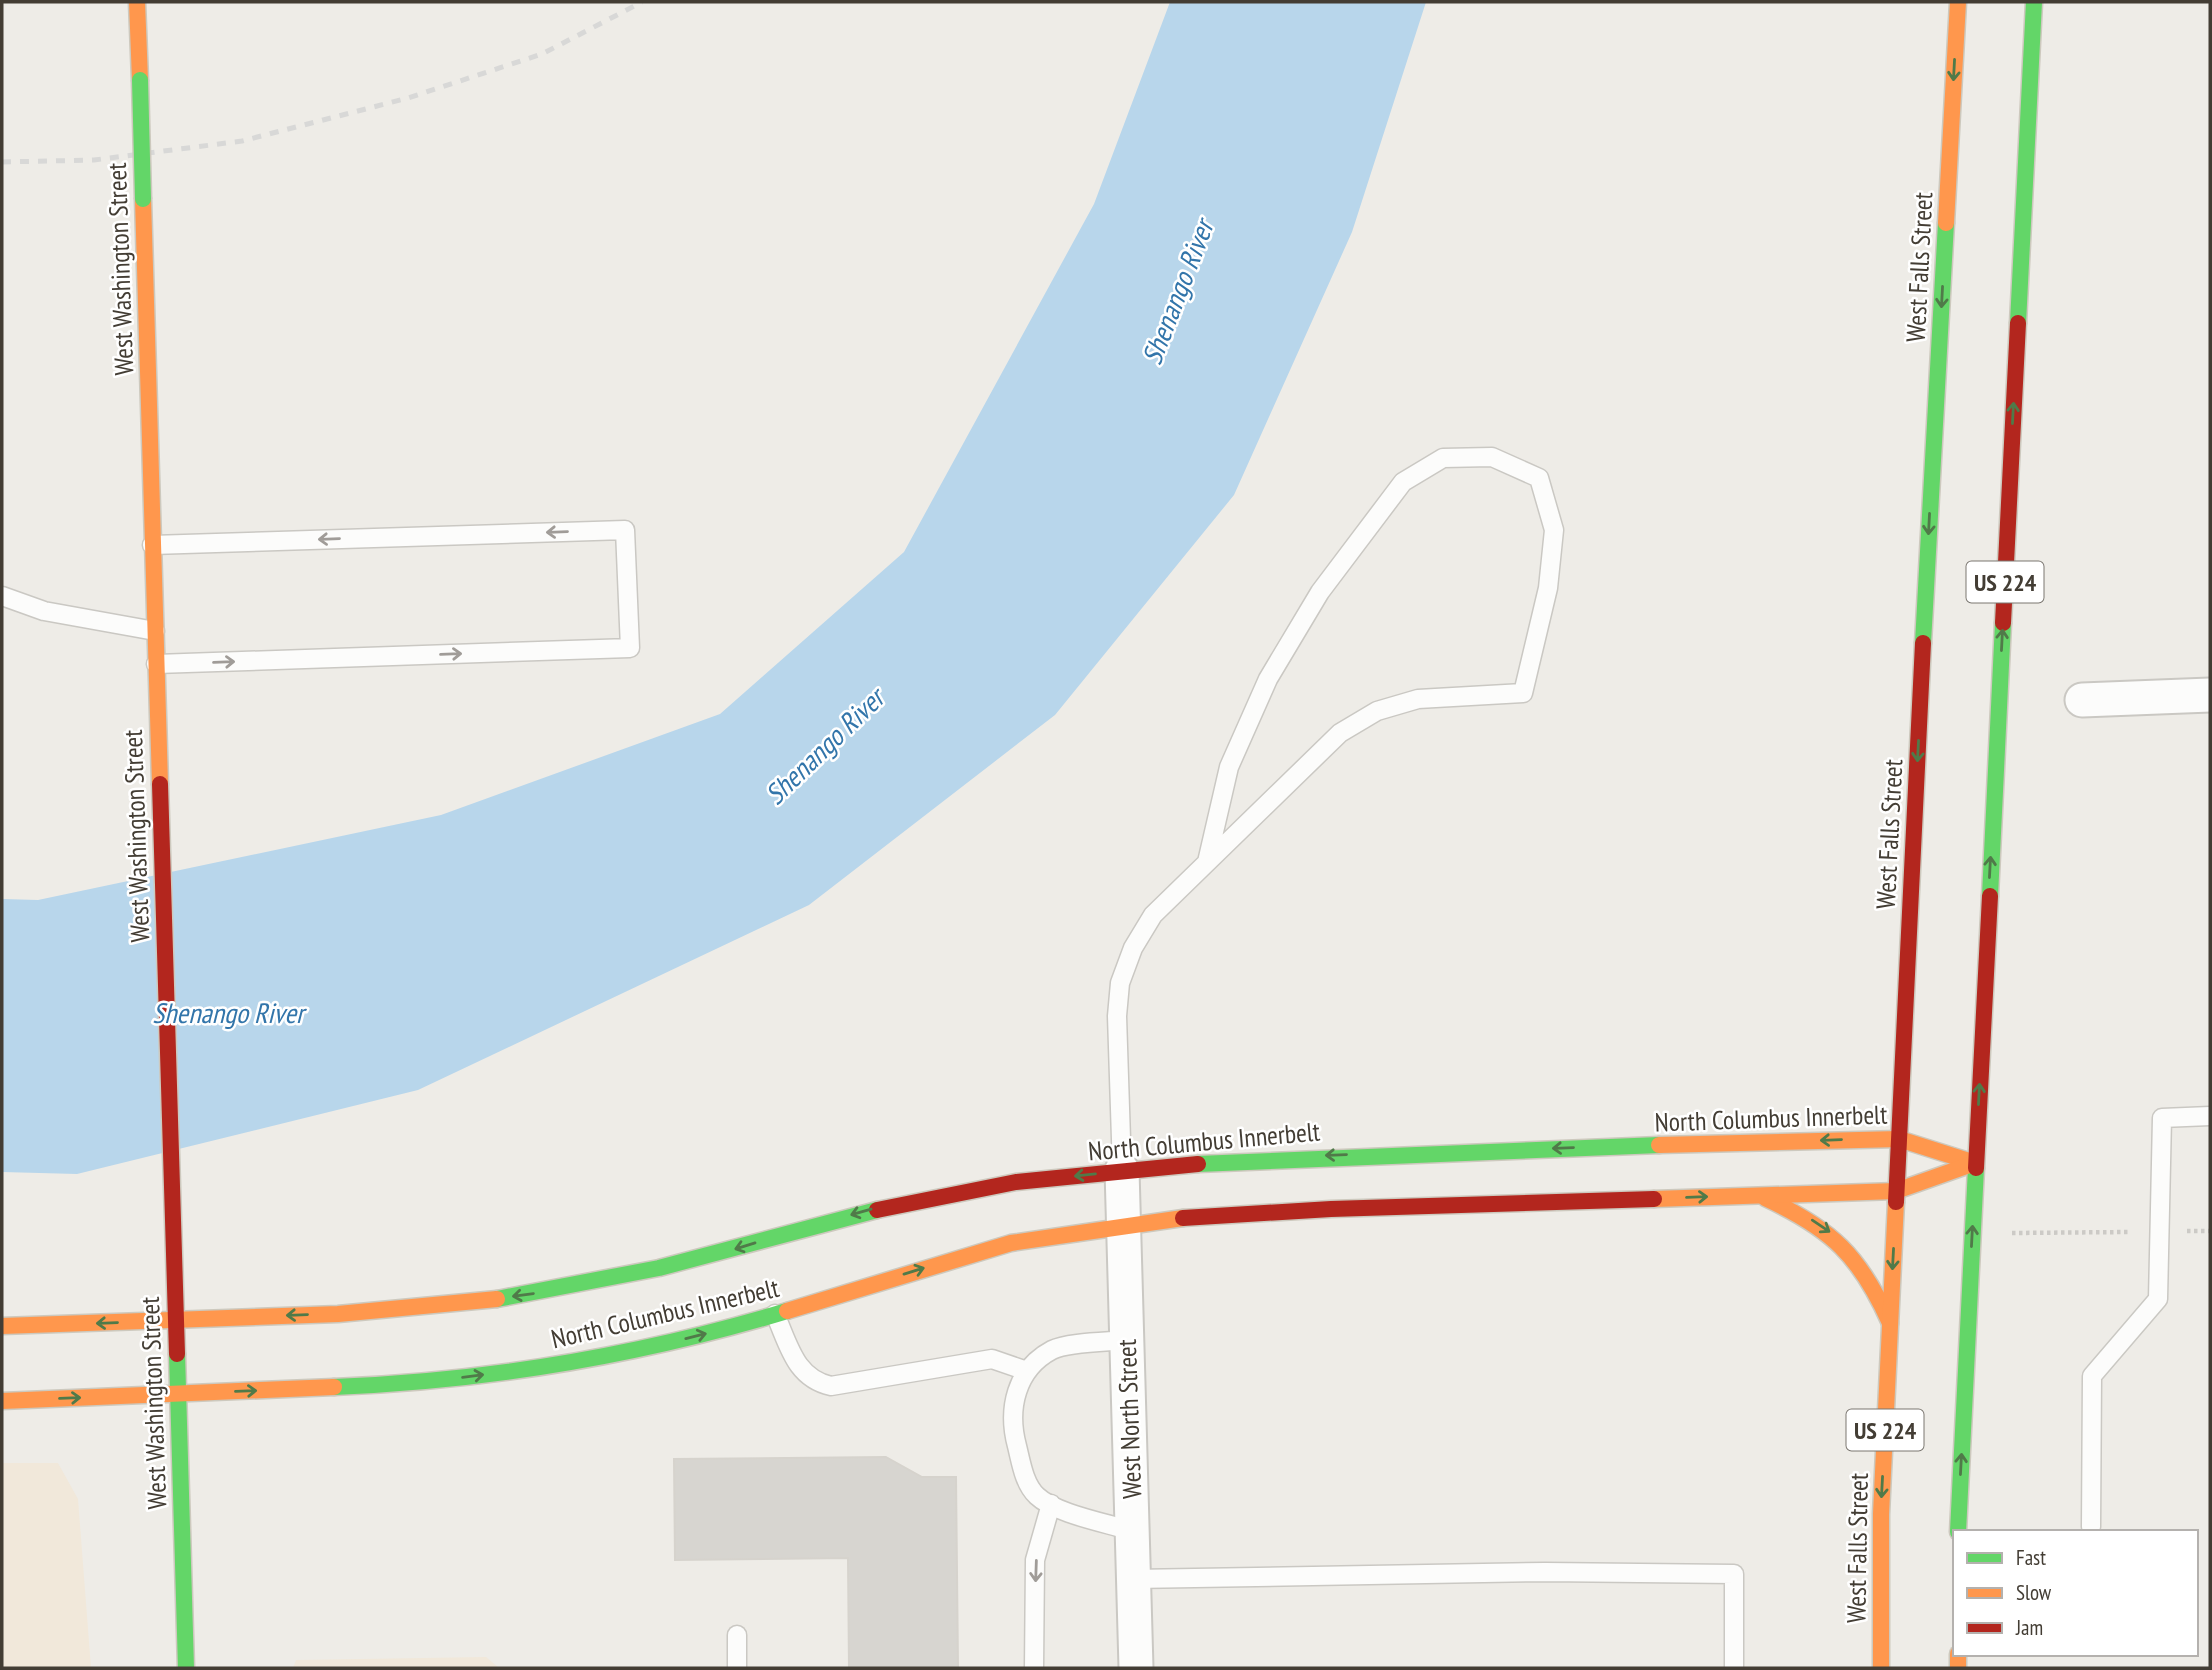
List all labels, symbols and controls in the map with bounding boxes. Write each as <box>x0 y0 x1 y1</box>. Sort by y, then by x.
one-way arrow <box>1948 58 1961 81</box>
street label: West Washington Street <box>100 162 140 376</box>
street label: West Falls Street <box>1899 191 1939 343</box>
water label: Shenango River <box>1133 211 1223 369</box>
one-way arrow <box>1935 285 1948 308</box>
one-way arrow <box>2007 402 2020 425</box>
one-way arrow <box>1922 512 1935 535</box>
one-way arrow <box>545 525 568 539</box>
one-way arrow <box>318 532 341 546</box>
road number: US 224 <box>1966 562 2044 602</box>
one-way arrow <box>1995 629 2008 652</box>
one-way arrow <box>439 648 462 661</box>
one-way arrow <box>212 656 235 669</box>
water label: Shenango River <box>757 677 894 812</box>
street label: West Washington Street <box>116 729 156 943</box>
one-way arrow <box>1911 740 1924 763</box>
street label: West Falls Street <box>1869 758 1909 910</box>
one-way arrow <box>1984 856 1997 879</box>
water label: Shenango River <box>152 994 308 1031</box>
one-way arrow <box>1972 1083 1985 1106</box>
street label: North Columbus Innerbelt <box>1654 1097 1888 1139</box>
street label: North Columbus Innerbelt <box>1087 1114 1321 1168</box>
one-way arrow <box>1819 1134 1842 1147</box>
one-way arrow <box>1552 1142 1575 1155</box>
one-way arrow <box>1325 1148 1348 1162</box>
one-way arrow <box>1074 1168 1097 1181</box>
one-way arrow <box>1685 1191 1708 1204</box>
one-way arrow <box>850 1206 872 1219</box>
one-way arrow <box>1811 1219 1830 1233</box>
one-way arrow <box>1966 1226 1979 1248</box>
one-way arrow <box>735 1241 757 1253</box>
one-way arrow <box>1886 1248 1899 1271</box>
one-way arrow <box>903 1263 925 1276</box>
street label: North Columbus Innerbelt <box>548 1271 782 1355</box>
one-way arrow <box>512 1289 535 1302</box>
street label: West Washington Street <box>133 1296 173 1510</box>
one-way arrow <box>286 1309 309 1322</box>
one-way arrow <box>95 1316 118 1329</box>
one-way arrow <box>684 1328 707 1342</box>
street label: West North Street <box>1110 1339 1148 1499</box>
one-way arrow <box>461 1370 484 1383</box>
one-way arrow <box>234 1385 257 1398</box>
one-way arrow <box>58 1392 81 1405</box>
road number: US 224 <box>1846 1410 1924 1450</box>
one-way arrow <box>1954 1452 1967 1475</box>
street label: West Falls Street <box>1839 1473 1875 1623</box>
one-way arrow <box>1876 1475 1889 1498</box>
legend <box>1953 1530 2198 1656</box>
text: Fast <box>2016 1544 2046 1571</box>
one-way arrow <box>1029 1559 1042 1582</box>
text: Slow <box>2016 1579 2052 1606</box>
text: Jam <box>2015 1614 2043 1641</box>

